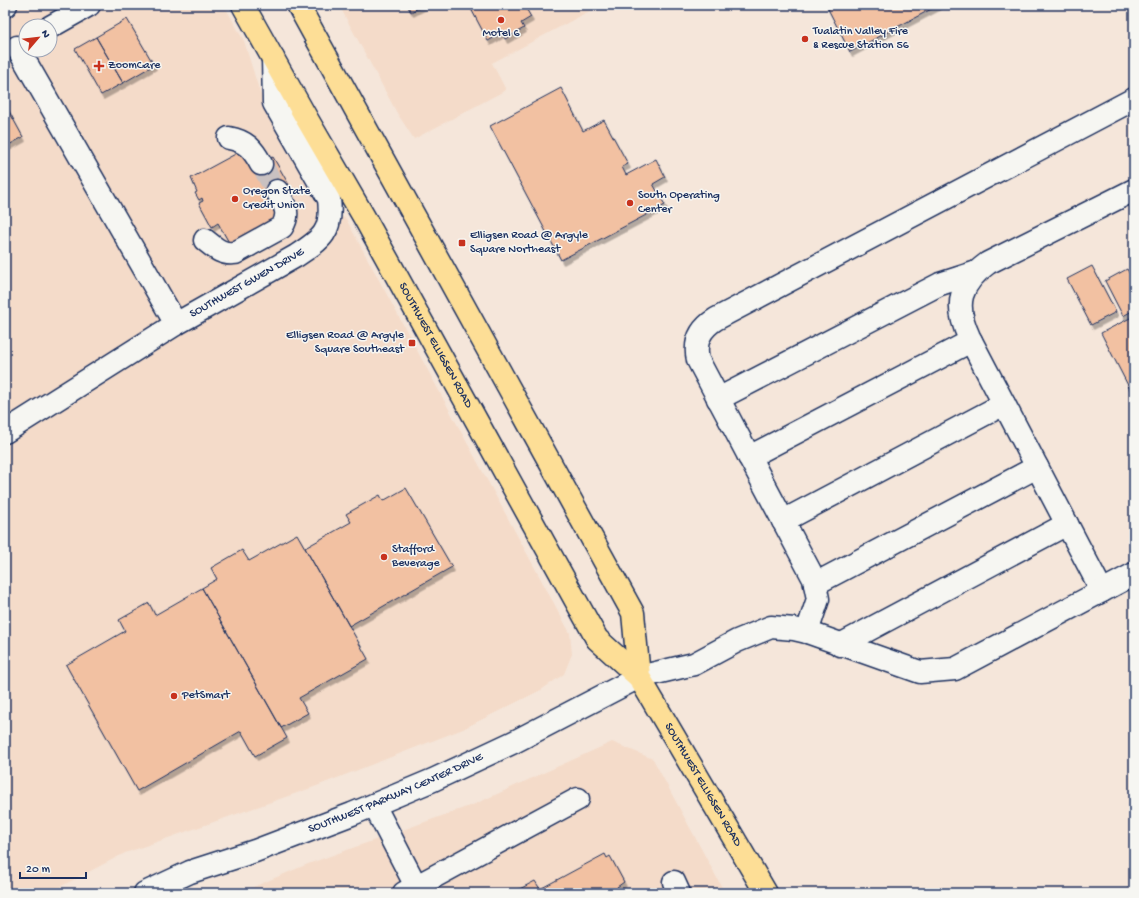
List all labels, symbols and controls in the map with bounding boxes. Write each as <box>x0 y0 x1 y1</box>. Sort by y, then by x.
marker: Motel 6 <box>496 15 506 25</box>
north arrow <box>18 18 58 58</box>
place label: Tualatin Valley Fire & Rescue Station 56 <box>812 25 910 53</box>
place label: Motel 6 <box>482 27 521 41</box>
text: N <box>38 28 52 40</box>
marker: Tualatin Valley Fire & Rescue Station 56 <box>800 34 810 44</box>
place label: ZoomCare <box>108 59 161 73</box>
marker: ZoomCare <box>93 60 105 72</box>
place label: Oregon State Credit Union <box>243 185 311 213</box>
place label: South Operating Center <box>638 189 720 217</box>
marker: Oregon State Credit Union <box>230 194 240 204</box>
marker: South Operating Center <box>625 198 635 208</box>
place label: Elligsen Road @ Argyle Square Northeast <box>470 229 589 257</box>
marker: Elligsen Road @ Argyle Square Northeast <box>457 238 467 248</box>
street label: SOUTHWEST GWEN DRIVE <box>188 245 307 322</box>
street label: SOUTHWEST ELLIGSEN ROAD <box>395 281 475 411</box>
place label: Elligsen Road @ Argyle Square Southeast <box>286 329 405 357</box>
marker: Elligsen Road @ Argyle Square Southeast <box>407 338 417 348</box>
place label: Stafford Beverage <box>391 543 441 571</box>
marker: Stafford Beverage <box>379 552 389 562</box>
place label: PetSmart <box>181 689 231 703</box>
marker: PetSmart <box>169 691 179 701</box>
street label: SOUTHWEST ELLIGSEN ROAD <box>661 721 744 849</box>
street label: SOUTHWEST PARKWAY CENTER DRIVE <box>306 750 486 837</box>
scale bar <box>20 854 86 880</box>
text: 20 m <box>26 863 51 877</box>

